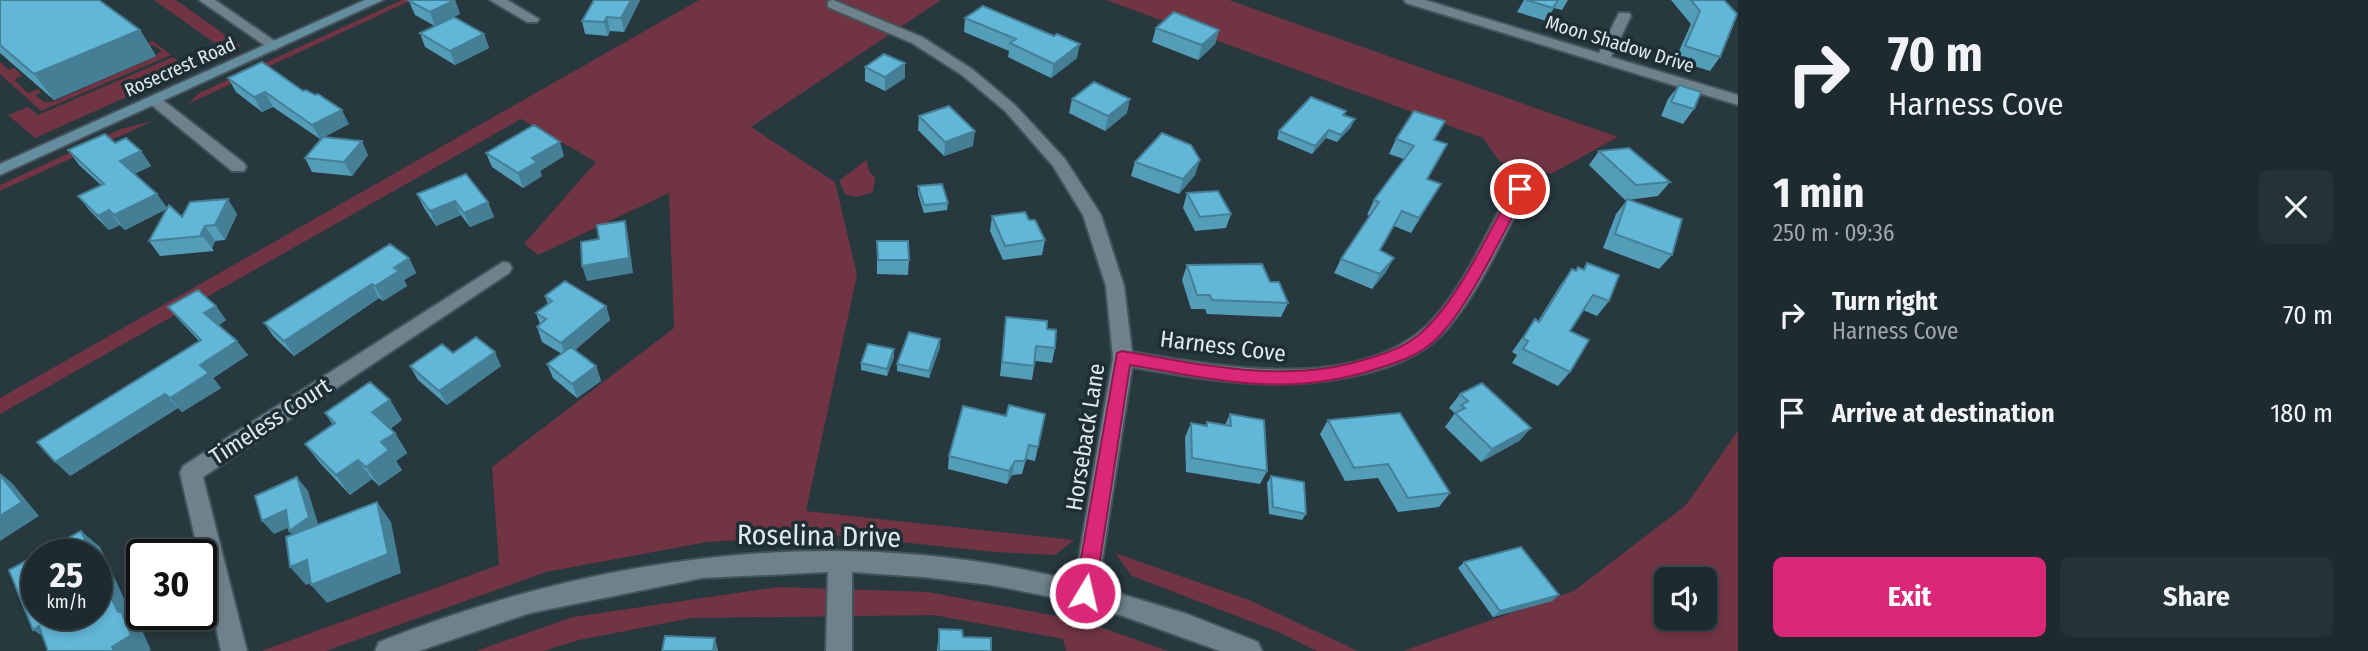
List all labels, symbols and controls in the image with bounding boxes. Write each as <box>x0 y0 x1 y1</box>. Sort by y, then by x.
street label: Moon Shadow Drive <box>1543 10 1697 78</box>
text: 70 m <box>1888 25 1983 84</box>
icon: right <box>1773 28 1864 119</box>
street label: Rosecrest Road <box>121 32 239 102</box>
text: Harness Cove <box>1888 85 2064 123</box>
pin <box>1490 159 1550 219</box>
text: 1 min <box>1773 168 1864 218</box>
icon: arrive <box>1501 170 1539 208</box>
button: close <box>2259 170 2333 244</box>
text: 250 m · 09:36 <box>1773 219 1894 247</box>
text: Turn right <box>1832 286 1938 317</box>
icon: right <box>1773 296 1811 334</box>
text: 70 m <box>2283 300 2333 331</box>
text: Harness Cove <box>1832 317 1958 345</box>
street label: Harness Cove <box>1159 324 1287 368</box>
street label: Horseback Lane <box>1060 361 1110 513</box>
street label: Timeless Court <box>204 371 336 470</box>
icon: arrive <box>1773 394 1811 432</box>
text: Arrive at destination <box>1832 398 2055 429</box>
text: 180 m <box>2270 398 2333 429</box>
street label: Roselina Drive <box>737 518 901 554</box>
speed limit sign: 30 <box>126 539 217 630</box>
text: 25 <box>50 554 83 596</box>
position arrow <box>1048 556 1122 630</box>
button: Exit <box>1773 557 2046 637</box>
button: Share <box>2060 557 2333 637</box>
map controls <box>1654 567 1717 630</box>
button: sound <box>1654 567 1717 630</box>
text: km/h <box>46 591 87 613</box>

